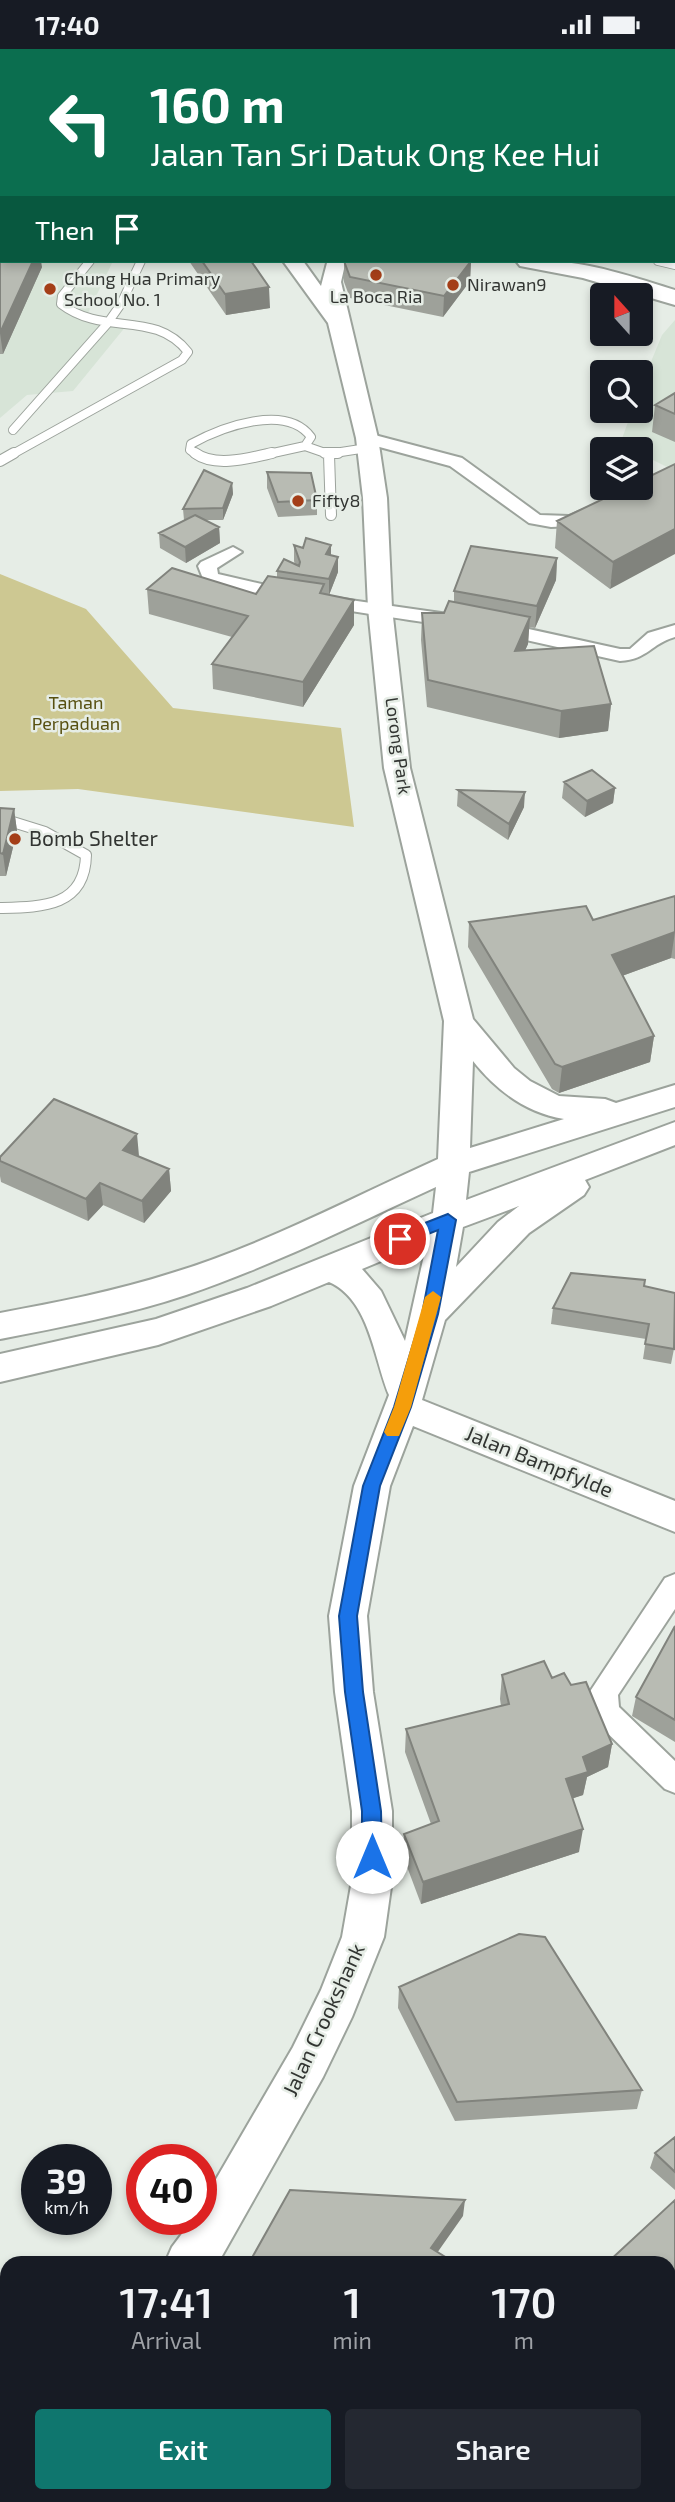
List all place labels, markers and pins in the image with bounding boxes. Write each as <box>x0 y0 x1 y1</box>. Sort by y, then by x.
place label: Chung Hua Primary School No. 1 <box>64 267 221 310</box>
marker: La Boca Ria <box>368 267 384 283</box>
place label: Nirawan9 <box>467 273 547 295</box>
marker: Nirawan9 <box>445 277 461 293</box>
marker: Chung Hua Primary School No. 1 <box>42 281 58 297</box>
place label: La Boca Ria <box>330 285 422 307</box>
place label: Fifty8 <box>312 489 360 511</box>
marker: Fifty8 <box>290 493 306 509</box>
place label: Bomb Shelter <box>29 825 159 850</box>
marker: Bomb Shelter <box>7 831 23 847</box>
pin <box>370 1209 430 1269</box>

